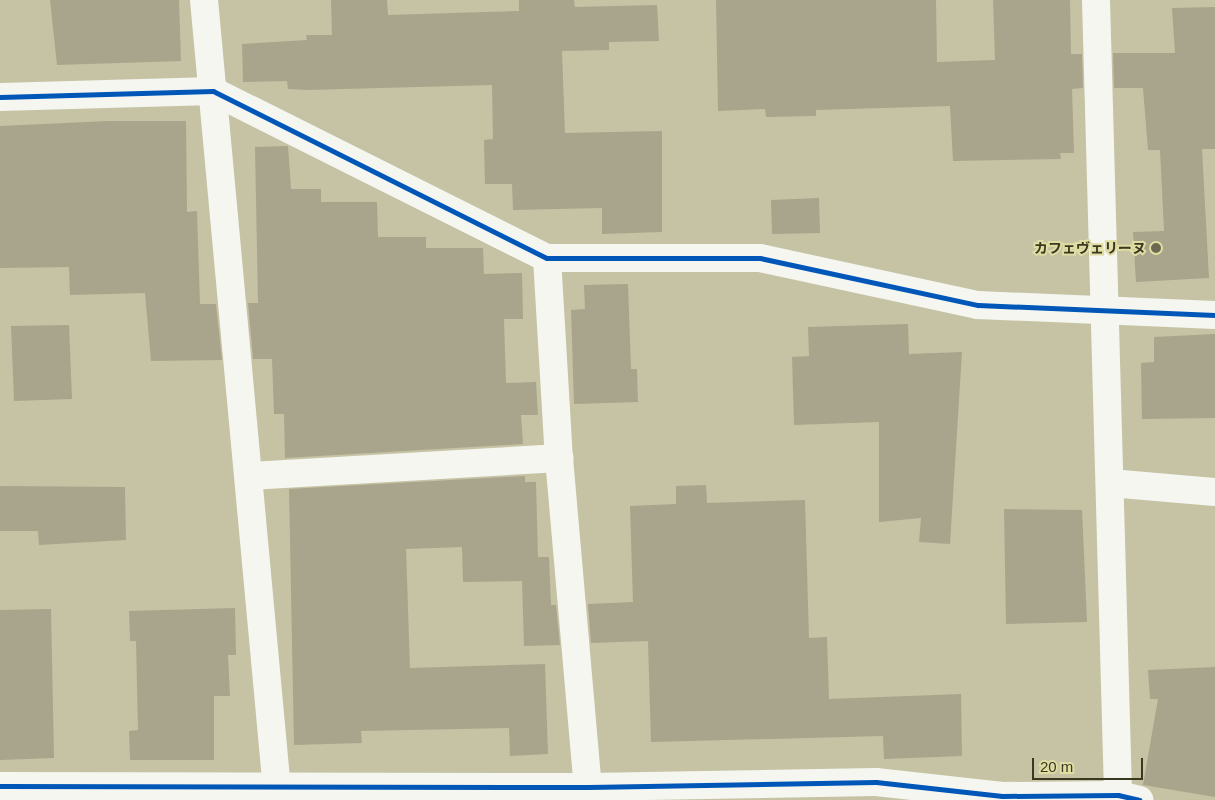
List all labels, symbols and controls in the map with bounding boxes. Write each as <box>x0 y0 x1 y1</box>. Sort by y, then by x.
place label: カフェヴェリーヌ <box>1034 240 1146 256</box>
marker: カフェヴェリーヌ <box>1150 242 1162 254</box>
scale bar <box>1035 748 1146 780</box>
text: 20 m <box>1040 758 1073 775</box>

